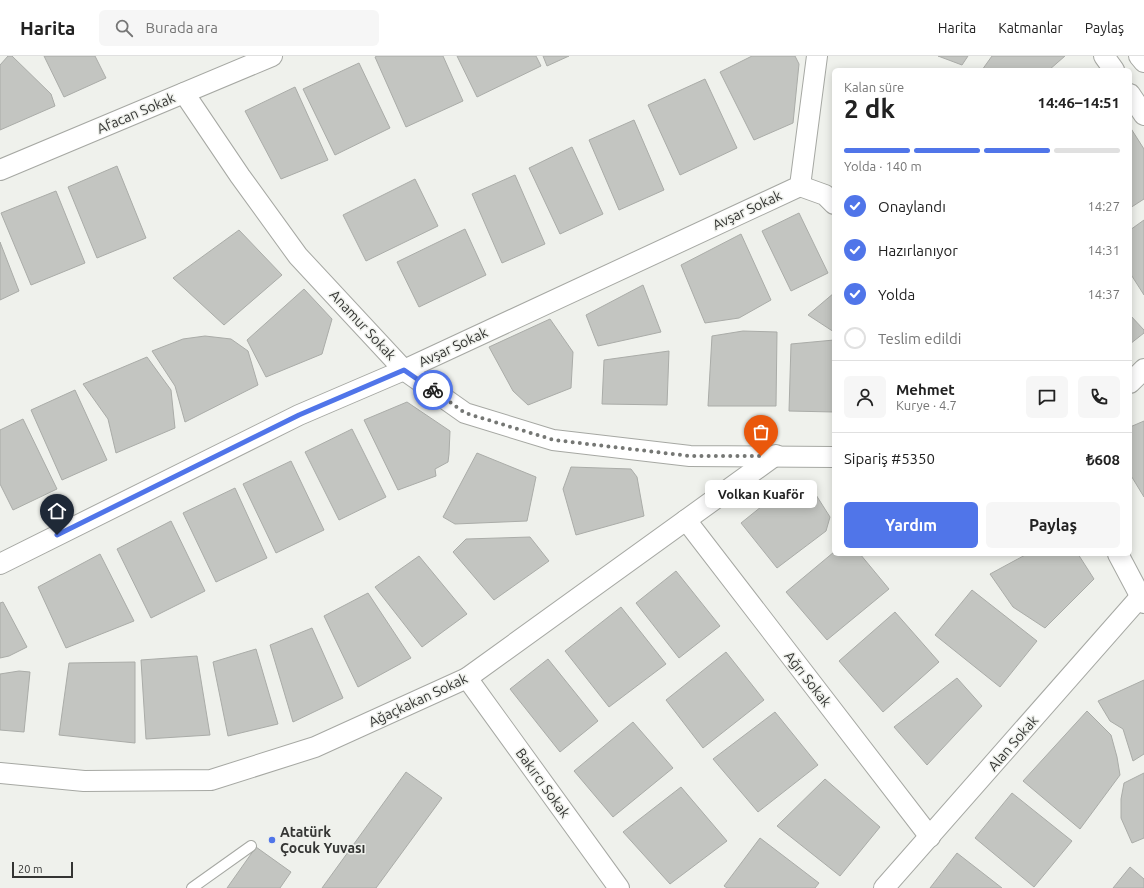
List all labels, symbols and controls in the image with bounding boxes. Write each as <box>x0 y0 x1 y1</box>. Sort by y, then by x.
search box <box>99 10 379 46</box>
text: Harita <box>20 17 75 39</box>
icon: search <box>113 17 135 39</box>
text: Burada ara <box>145 19 218 36</box>
text: Harita <box>938 20 976 36</box>
text: Katmanlar <box>998 20 1063 36</box>
text: Paylaş <box>1085 20 1124 36</box>
text: Kalan süre <box>844 80 904 94</box>
street label: Afacan Sokak <box>95 89 177 137</box>
text: 2 dk <box>844 94 895 123</box>
text: 14:46–14:51 <box>1037 94 1120 111</box>
text: Yolda · 140 m <box>844 159 922 173</box>
street label: Avşar Sokak <box>710 187 784 233</box>
icon: check <box>844 195 866 217</box>
text: Onaylandı <box>878 198 946 215</box>
text: 14:27 <box>1087 199 1120 213</box>
icon: check <box>844 239 866 261</box>
text: Hazırlanıyor <box>878 242 958 259</box>
text: 14:31 <box>1087 243 1120 257</box>
icon: check <box>844 283 866 305</box>
text: Yolda <box>878 286 915 303</box>
street label: Anamur Sokak <box>327 287 399 363</box>
text: 14:37 <box>1087 287 1120 301</box>
street label: Avşar Sokak <box>416 324 490 370</box>
text: Teslim edildi <box>878 330 961 347</box>
courier <box>413 370 453 410</box>
button: person <box>844 376 886 418</box>
button: chat <box>1026 376 1068 418</box>
button: phone <box>1078 376 1120 418</box>
icon: bike <box>422 379 444 401</box>
text: Mehmet <box>896 381 955 398</box>
text: Kurye · 4.7 <box>896 398 957 412</box>
pin <box>744 415 778 456</box>
icon: bag <box>750 421 772 443</box>
text: Sipariş #5350 <box>844 450 935 467</box>
text: ₺608 <box>1086 451 1120 468</box>
callout: Volkan Kuaför <box>705 480 817 508</box>
text: Volkan Kuaför <box>718 487 804 501</box>
pin <box>40 494 74 535</box>
icon: home <box>46 500 68 522</box>
button: Yardım <box>844 502 978 548</box>
button: Paylaş <box>986 502 1120 548</box>
street label: Ağrı Sokak <box>781 648 835 710</box>
street label: Ağaçkakan Sokak <box>366 670 470 730</box>
street label: Alan Sokak <box>985 712 1041 774</box>
street label: Bakırcı Sokak <box>512 745 574 821</box>
place label: Atatürk Çocuk Yuvası <box>280 824 366 857</box>
marker: Atatürk Çocuk Yuvası <box>267 835 277 845</box>
scale bar <box>12 860 73 879</box>
text: 20 m <box>18 863 42 875</box>

